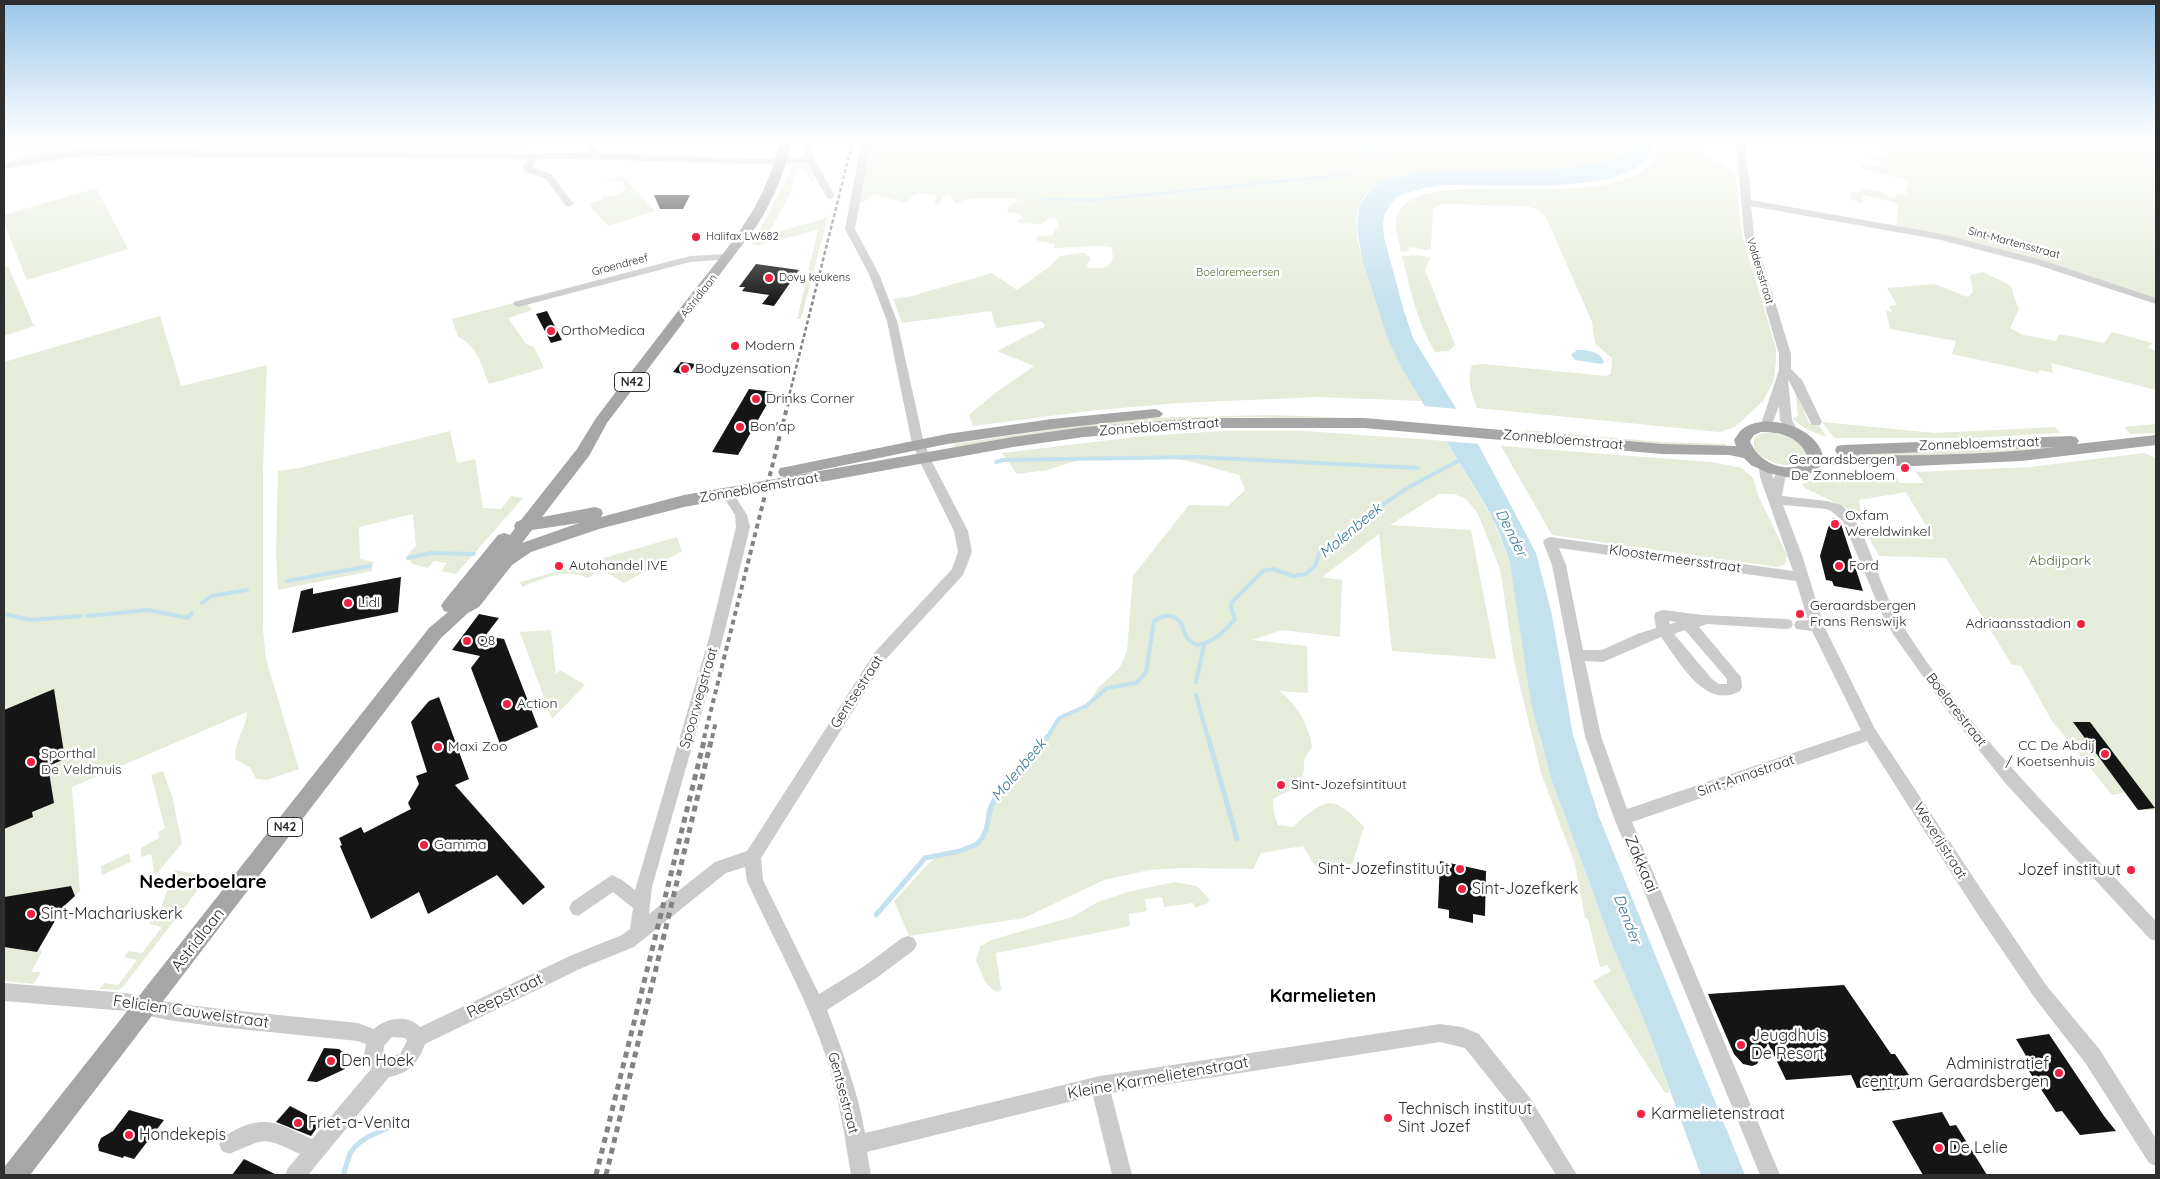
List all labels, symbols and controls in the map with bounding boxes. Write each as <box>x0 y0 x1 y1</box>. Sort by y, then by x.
street label: Sint-Martensstraat <box>1967 224 2061 262</box>
place label: Halifax LW682 <box>706 230 779 244</box>
marker: Halifax LW682 <box>690 231 702 243</box>
street label: Voldersstraat <box>1744 236 1776 306</box>
street label: Groendreef <box>590 251 650 279</box>
park label: Boelaremeersen <box>1196 266 1280 280</box>
place label: Dovy keukens <box>779 271 850 285</box>
street label: Astridlaan <box>678 272 720 320</box>
marker: Dovy keukens <box>763 272 775 284</box>
place label: OrthoMedica <box>561 323 645 339</box>
marker: OrthoMedica <box>545 325 557 337</box>
place label: Modern <box>745 338 795 354</box>
marker: Modern <box>729 340 741 352</box>
place label: Bodyzensation <box>695 361 791 377</box>
marker: Bodyzensation <box>679 363 691 375</box>
road number: N42 <box>614 372 650 392</box>
place label: Drinks Corner <box>766 391 855 407</box>
marker: Drinks Corner <box>750 393 762 405</box>
street label: Zonnebloemstraat <box>1098 414 1220 440</box>
place label: Bon'ap <box>750 419 795 435</box>
marker: Bon'ap <box>734 421 746 433</box>
street label: Zonnebloemstraat <box>1502 426 1624 454</box>
street label: Zonnebloemstraat <box>1918 434 2040 454</box>
place label: Geraardsbergen De Zonnebloem <box>1789 452 1895 484</box>
marker: Geraardsbergen De Zonnebloem <box>1899 462 1911 474</box>
street label: Zonnebloemstraat <box>698 469 820 507</box>
water label: Molenbeek <box>1316 500 1386 562</box>
water label: Dender <box>1491 506 1531 560</box>
place label: Oxfam Wereldwinkel <box>1845 508 1931 540</box>
marker: Oxfam Wereldwinkel <box>1829 518 1841 530</box>
street label: Kloostermeersstraat <box>1608 541 1742 577</box>
park label: Abdijpark <box>2029 553 2091 569</box>
place label: Autohandel IVE <box>569 558 668 574</box>
place label: Ford <box>1849 558 1879 574</box>
marker: Autohandel IVE <box>553 560 565 572</box>
marker: Ford <box>1833 560 1845 572</box>
place label: Lidl <box>358 595 380 611</box>
marker: Lidl <box>342 597 354 609</box>
place label: Geraardsbergen Frans Renswijk <box>1810 598 1916 630</box>
marker: Geraardsbergen Frans Renswijk <box>1794 608 1806 620</box>
place label: Adriaansstadion <box>1965 616 2071 632</box>
marker: Adriaansstadion <box>2075 618 2087 630</box>
place label: Q8 <box>477 633 495 649</box>
marker: Q8 <box>461 635 473 647</box>
street label: Spoorwegstraat <box>676 645 722 751</box>
street label: Gentsestraat <box>827 652 887 732</box>
street label: Boelarestraat <box>1922 670 1990 750</box>
place label: Action <box>517 696 558 712</box>
marker: Action <box>501 698 513 710</box>
water label: Molenbeek <box>988 735 1050 805</box>
place label: CC De Abdij / Koetsenhuis <box>2005 738 2095 770</box>
place label: Maxi Zoo <box>448 739 508 755</box>
marker: Maxi Zoo <box>432 741 444 753</box>
place label: Sporthal De Veldmuis <box>41 746 122 779</box>
marker: CC De Abdij / Koetsenhuis <box>2099 748 2111 760</box>
street label: Sint-Annastraat <box>1695 752 1797 800</box>
marker: Sporthal De Veldmuis <box>25 756 37 768</box>
place label: Sint-Jozefsintituut <box>1291 777 1407 793</box>
marker: Sint-Jozefsintituut <box>1275 779 1287 791</box>
street label: Weverijstraat <box>1910 800 1970 882</box>
road number: N42 <box>268 818 302 836</box>
street label: Zakkaai <box>1620 833 1662 895</box>
place label: Gamma <box>434 837 486 853</box>
marker: Gamma <box>418 839 430 851</box>
place label: Sint-Jozefinstituut <box>1318 859 1450 879</box>
place label: Jozef instituut <box>2018 860 2121 880</box>
marker: Sint-Jozefinstituut <box>1454 863 1466 875</box>
marker: Jozef instituut <box>2125 864 2137 876</box>
district label: Nederboelare <box>139 871 267 893</box>
place label: Sint-Jozefkerk <box>1472 879 1578 899</box>
marker: Sint-Jozefkerk <box>1456 883 1468 895</box>
water label: Dender <box>1609 892 1645 946</box>
place label: Sint-Machariuskerk <box>41 904 182 924</box>
street label: Astridlaan <box>167 905 229 975</box>
marker: Sint-Machariuskerk <box>25 908 37 920</box>
street label: Reepstraat <box>464 969 546 1023</box>
district label: Karmelieten <box>1270 986 1376 1008</box>
street label: Felicien Cauwelstraat <box>112 992 270 1032</box>
place label: Jeugdhuis De Resort <box>1751 1026 1827 1064</box>
marker: Jeugdhuis De Resort <box>1735 1039 1747 1051</box>
street label: Gentsestraat <box>824 1050 862 1136</box>
place label: Den Hoek <box>341 1051 414 1071</box>
street label: Kleine Karmelietenstraat <box>1066 1053 1250 1103</box>
place label: Administratief centrum Geraardsbergen <box>1861 1054 2049 1092</box>
marker: Den Hoek <box>325 1055 337 1067</box>
marker: Administratief centrum Geraardsbergen <box>2053 1067 2065 1079</box>
place label: Technisch instituut Sint Jozef <box>1398 1099 1532 1137</box>
place label: Karmelietenstraat <box>1651 1104 1785 1124</box>
marker: Karmelietenstraat <box>1635 1108 1647 1120</box>
marker: Technisch instituut Sint Jozef <box>1382 1112 1394 1124</box>
place label: Friet-a-Venita <box>308 1113 410 1133</box>
marker: Friet-a-Venita <box>292 1117 304 1129</box>
place label: Hondekepis <box>139 1125 226 1145</box>
marker: Hondekepis <box>123 1129 135 1141</box>
place label: De Lelie <box>1949 1138 2008 1158</box>
marker: De Lelie <box>1933 1142 1945 1154</box>

